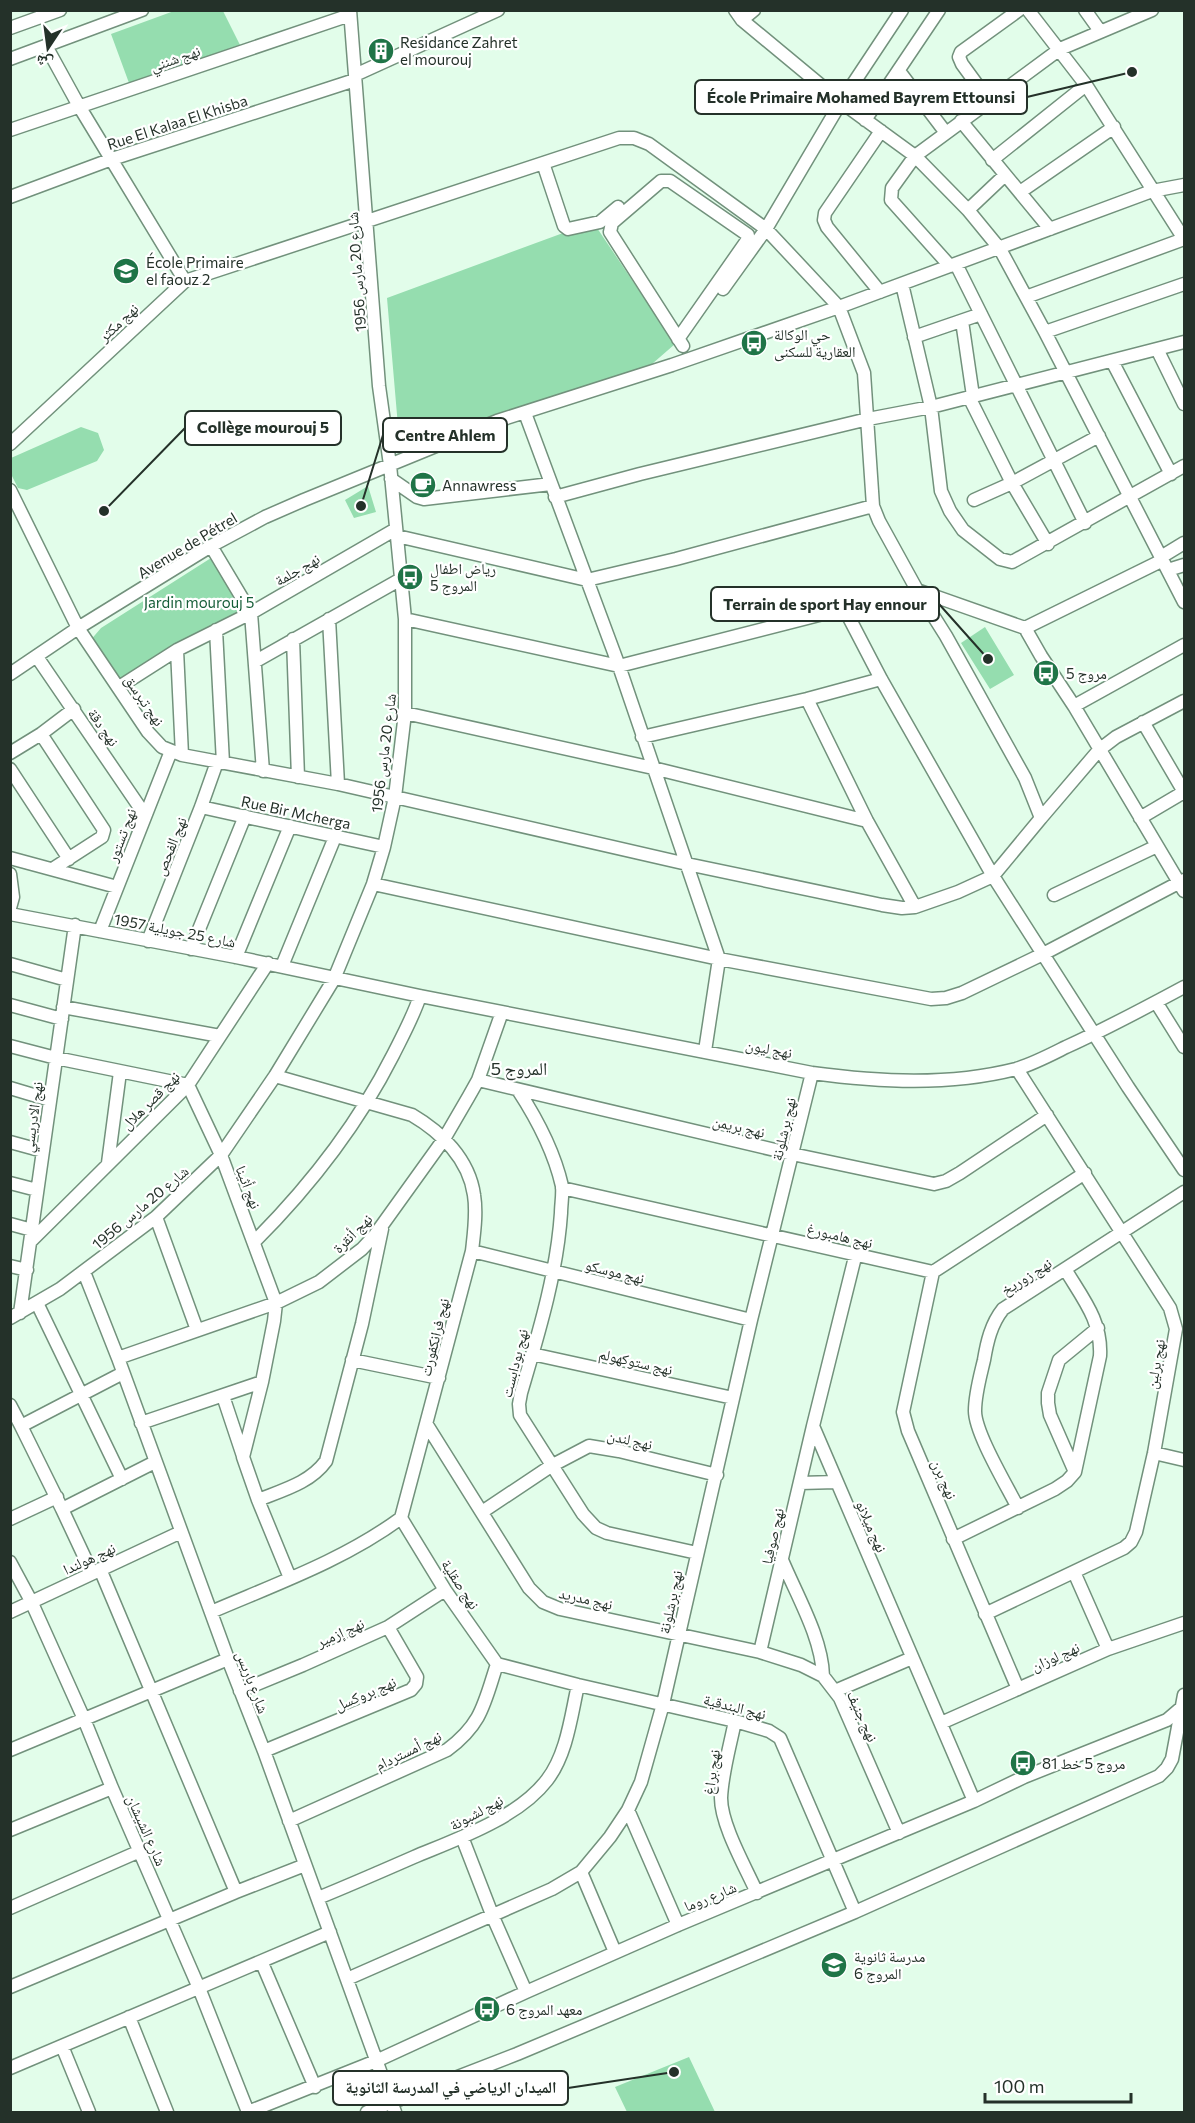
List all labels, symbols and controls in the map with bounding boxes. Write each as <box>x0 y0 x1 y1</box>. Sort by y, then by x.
north arrow <box>18 18 78 78</box>
place label: Residance Zahret el mourouj <box>400 33 518 68</box>
building icon: Residance Zahret el mourouj <box>366 36 396 66</box>
street label: نهج شنني <box>148 41 204 79</box>
text: ش <box>34 51 55 74</box>
callout: École Primaire Mohamed Bayrem Ettounsi <box>695 80 1027 114</box>
text: École Primaire Mohamed Bayrem Ettounsi <box>707 87 1015 106</box>
street label: Rue El Kalaa El Khisba <box>104 91 250 153</box>
street label: شارع 20 مارس 1956 <box>343 211 371 333</box>
place label: École Primaire el faouz 2 <box>146 252 244 288</box>
school or university icon: École Primaire el faouz 2 <box>111 256 141 286</box>
street label: نهج مكثر <box>94 299 143 347</box>
place label: حي الوكالة العقارية للسكنى <box>774 325 856 362</box>
bus stop icon: حي الوكالة العقارية للسكنى <box>739 328 769 358</box>
callout: Collège mourouj 5 <box>185 411 341 445</box>
text: Collège mourouj 5 <box>197 417 329 436</box>
callout: Centre Ahlem <box>383 418 507 452</box>
text: Centre Ahlem <box>395 425 495 444</box>
cafe icon: Annawress <box>408 470 438 500</box>
place label: Annawress <box>442 476 517 494</box>
street label: Avenue de Pétrel <box>134 508 240 582</box>
street label: نهج جلمة <box>271 549 324 591</box>
place label: رياض اطفال المروج 5 <box>430 559 496 596</box>
bus stop icon: رياض اطفال المروج 5 <box>395 562 425 592</box>
callout: Terrain de sport Hay ennour <box>711 587 939 621</box>
park label: Jardin mourouj 5 <box>144 593 254 611</box>
text: Terrain de sport Hay ennour <box>723 594 927 613</box>
bus stop icon: مروج 5 <box>1031 658 1061 688</box>
place label: مروج 5 <box>1066 664 1107 684</box>
street label: نهج تبرسق <box>120 671 169 730</box>
street label: شارع 20 مارس 1956 <box>367 692 401 814</box>
street label: نهج دقة <box>83 705 123 751</box>
street label: Rue Bir Mcherga <box>240 792 352 832</box>
street label: نهج تستور <box>102 806 141 866</box>
street label: نهج الفحص <box>150 814 192 879</box>
street label: شارع 25 جويلية 1957 <box>112 909 238 953</box>
street label: نهج ليون <box>744 1035 794 1063</box>
district label: المروج 5 <box>491 1057 547 1081</box>
street label: نهج قصر هلال <box>117 1067 184 1134</box>
street label: نهج الادريسي <box>18 1080 50 1154</box>
street label: نهج برشلونة <box>767 1096 801 1163</box>
street label: نهج بريمن <box>711 1111 767 1143</box>
street label: شارع 20 مارس 1956 <box>88 1161 193 1254</box>
street label: نهج أثينا <box>231 1163 265 1212</box>
street label: نهج أنقرة <box>329 1210 377 1258</box>
street label: نهج هامبورغ <box>805 1219 875 1253</box>
street label: نهج زوريخ <box>997 1253 1056 1300</box>
street label: نهج موسكو <box>583 1255 646 1289</box>
street label: نهج فرانكفورت <box>416 1296 454 1378</box>
street label: نهج بودابست <box>497 1327 533 1400</box>
street label: نهج برلين <box>1142 1338 1170 1391</box>
street label: نهج ستوكهولم <box>597 1344 675 1380</box>
street label: نهج لندن <box>605 1425 655 1455</box>
street label: نهج برن <box>927 1456 961 1502</box>
street label: نهج ميلانو <box>851 1497 891 1556</box>
street label: نهج صوفيا <box>757 1506 789 1566</box>
street label: نهج هولندا <box>60 1538 119 1580</box>
street label: نهج صقلية <box>436 1556 484 1614</box>
street label: نهج برشلونة <box>655 1569 687 1636</box>
street label: نهج مدريد <box>557 1583 615 1615</box>
street label: نهج إزمير <box>312 1614 367 1653</box>
street label: نهج لوزان <box>1028 1637 1083 1676</box>
street label: شارع باريس <box>231 1648 273 1717</box>
street label: نهج بروكسل <box>332 1672 399 1716</box>
street label: نهج جنيف <box>842 1688 882 1745</box>
street label: نهج البندقية <box>701 1690 768 1724</box>
street label: نهج أمستردام <box>372 1726 445 1776</box>
street label: نهج براغ <box>699 1748 725 1796</box>
bus stop icon: مروج 5 خط 81 <box>1008 1748 1038 1778</box>
place label: مروج 5 خط 81 <box>1042 1754 1126 1774</box>
street label: نهج لشبونة <box>446 1790 507 1835</box>
street label: شارع الشيشان <box>121 1792 171 1869</box>
street label: شارع روما <box>681 1877 740 1916</box>
place label: مدرسة ثانوية المروج 6 <box>854 1947 925 1984</box>
school or university icon: مدرسة ثانوية المروج 6 <box>819 1950 849 1980</box>
bus stop icon: معهد المروج 6 <box>472 1994 502 2024</box>
place label: معهد المروج 6 <box>506 2000 582 2020</box>
scale bar <box>985 2066 1130 2104</box>
callout: الميدان الرياضي في المدرسة الثانوية <box>333 2071 568 2105</box>
text: 100 m <box>994 2075 1044 2097</box>
text: الميدان الرياضي في المدرسة الثانوية <box>345 2077 557 2100</box>

